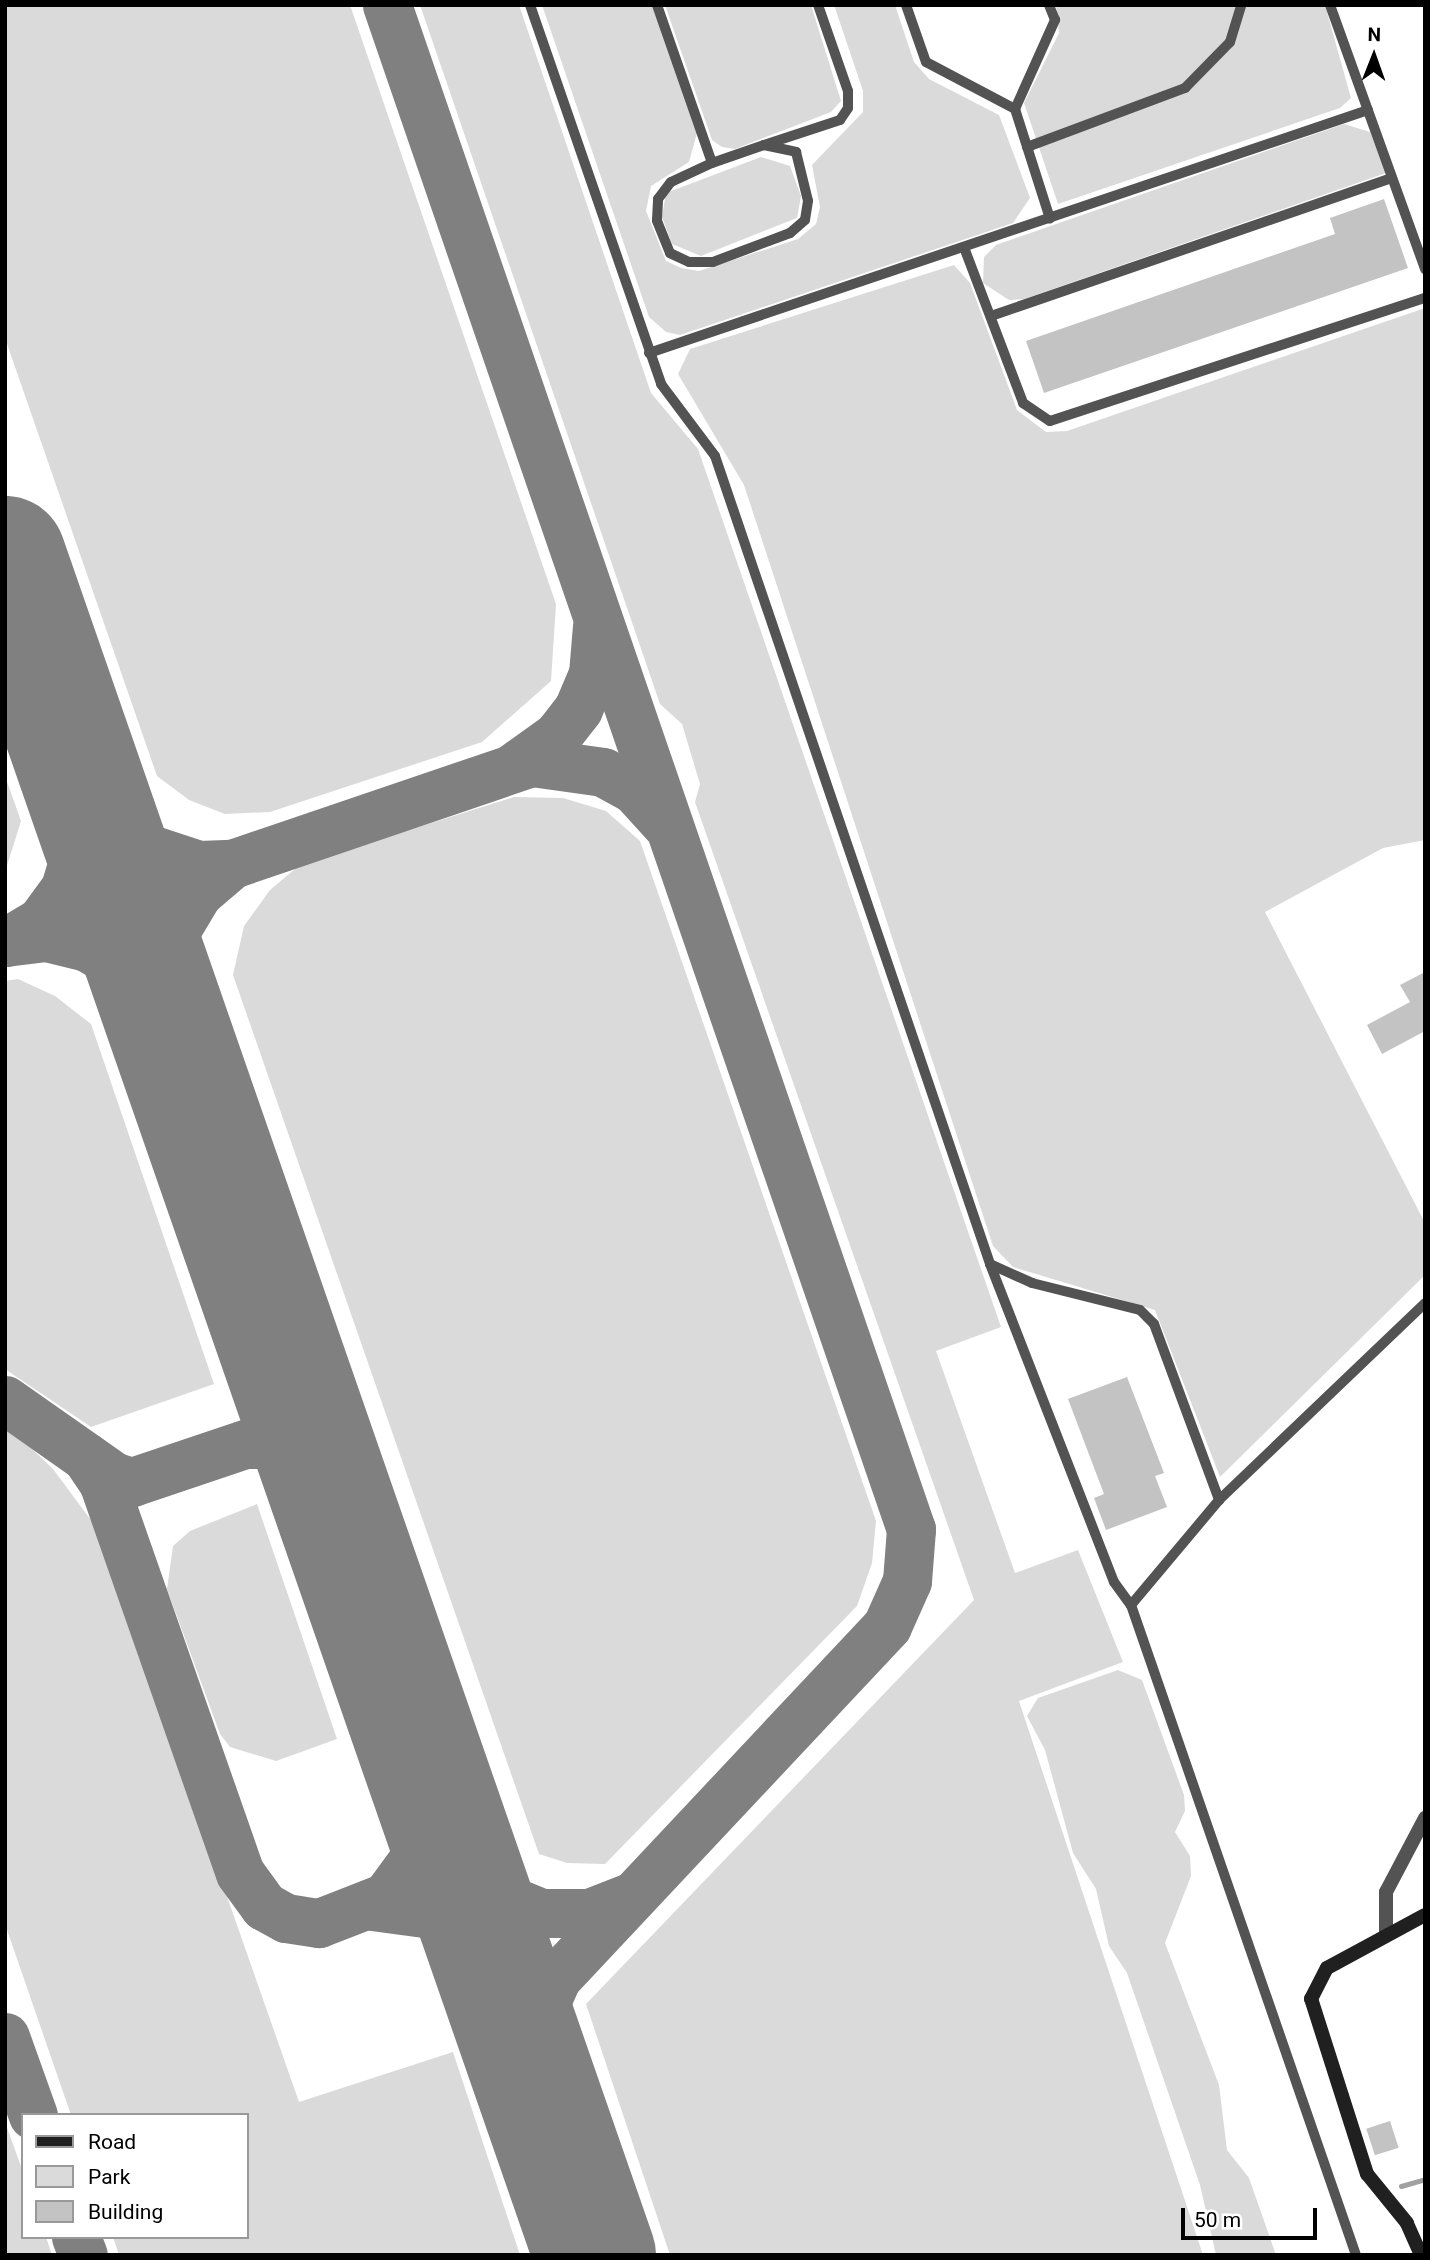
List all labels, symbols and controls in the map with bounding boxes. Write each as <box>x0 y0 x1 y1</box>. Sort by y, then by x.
north arrow <box>1339 21 1409 91</box>
text: N <box>1367 23 1381 46</box>
legend <box>21 2113 248 2239</box>
text: Road <box>88 2130 136 2154</box>
text: Park <box>88 2165 130 2189</box>
scale bar <box>1185 2194 1322 2238</box>
text: Building <box>88 2200 163 2224</box>
text: 50 m <box>1194 2208 1241 2232</box>

